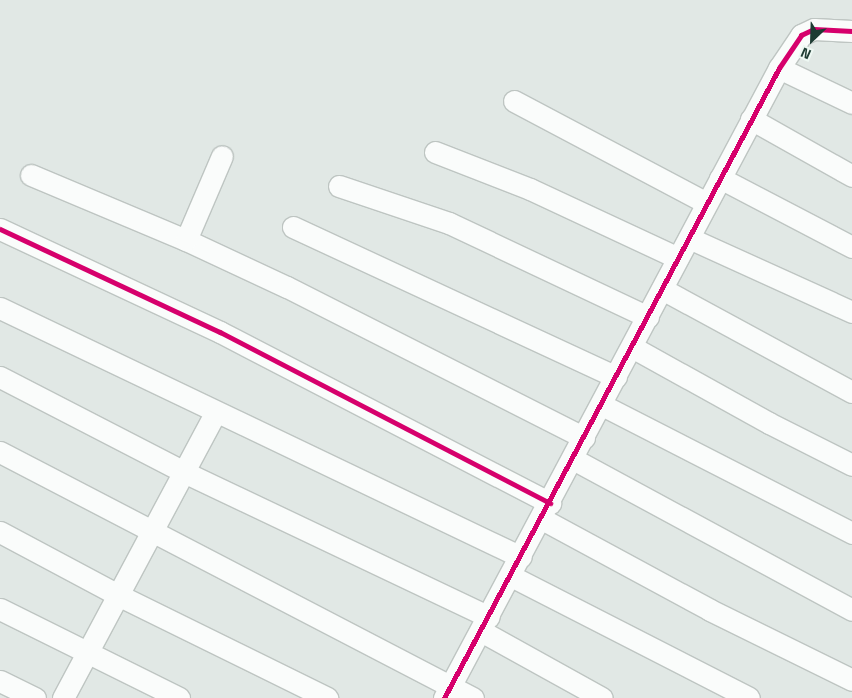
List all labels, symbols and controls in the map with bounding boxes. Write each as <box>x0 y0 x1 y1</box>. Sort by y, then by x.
north arrow <box>787 15 837 65</box>
text: N <box>797 43 814 66</box>

